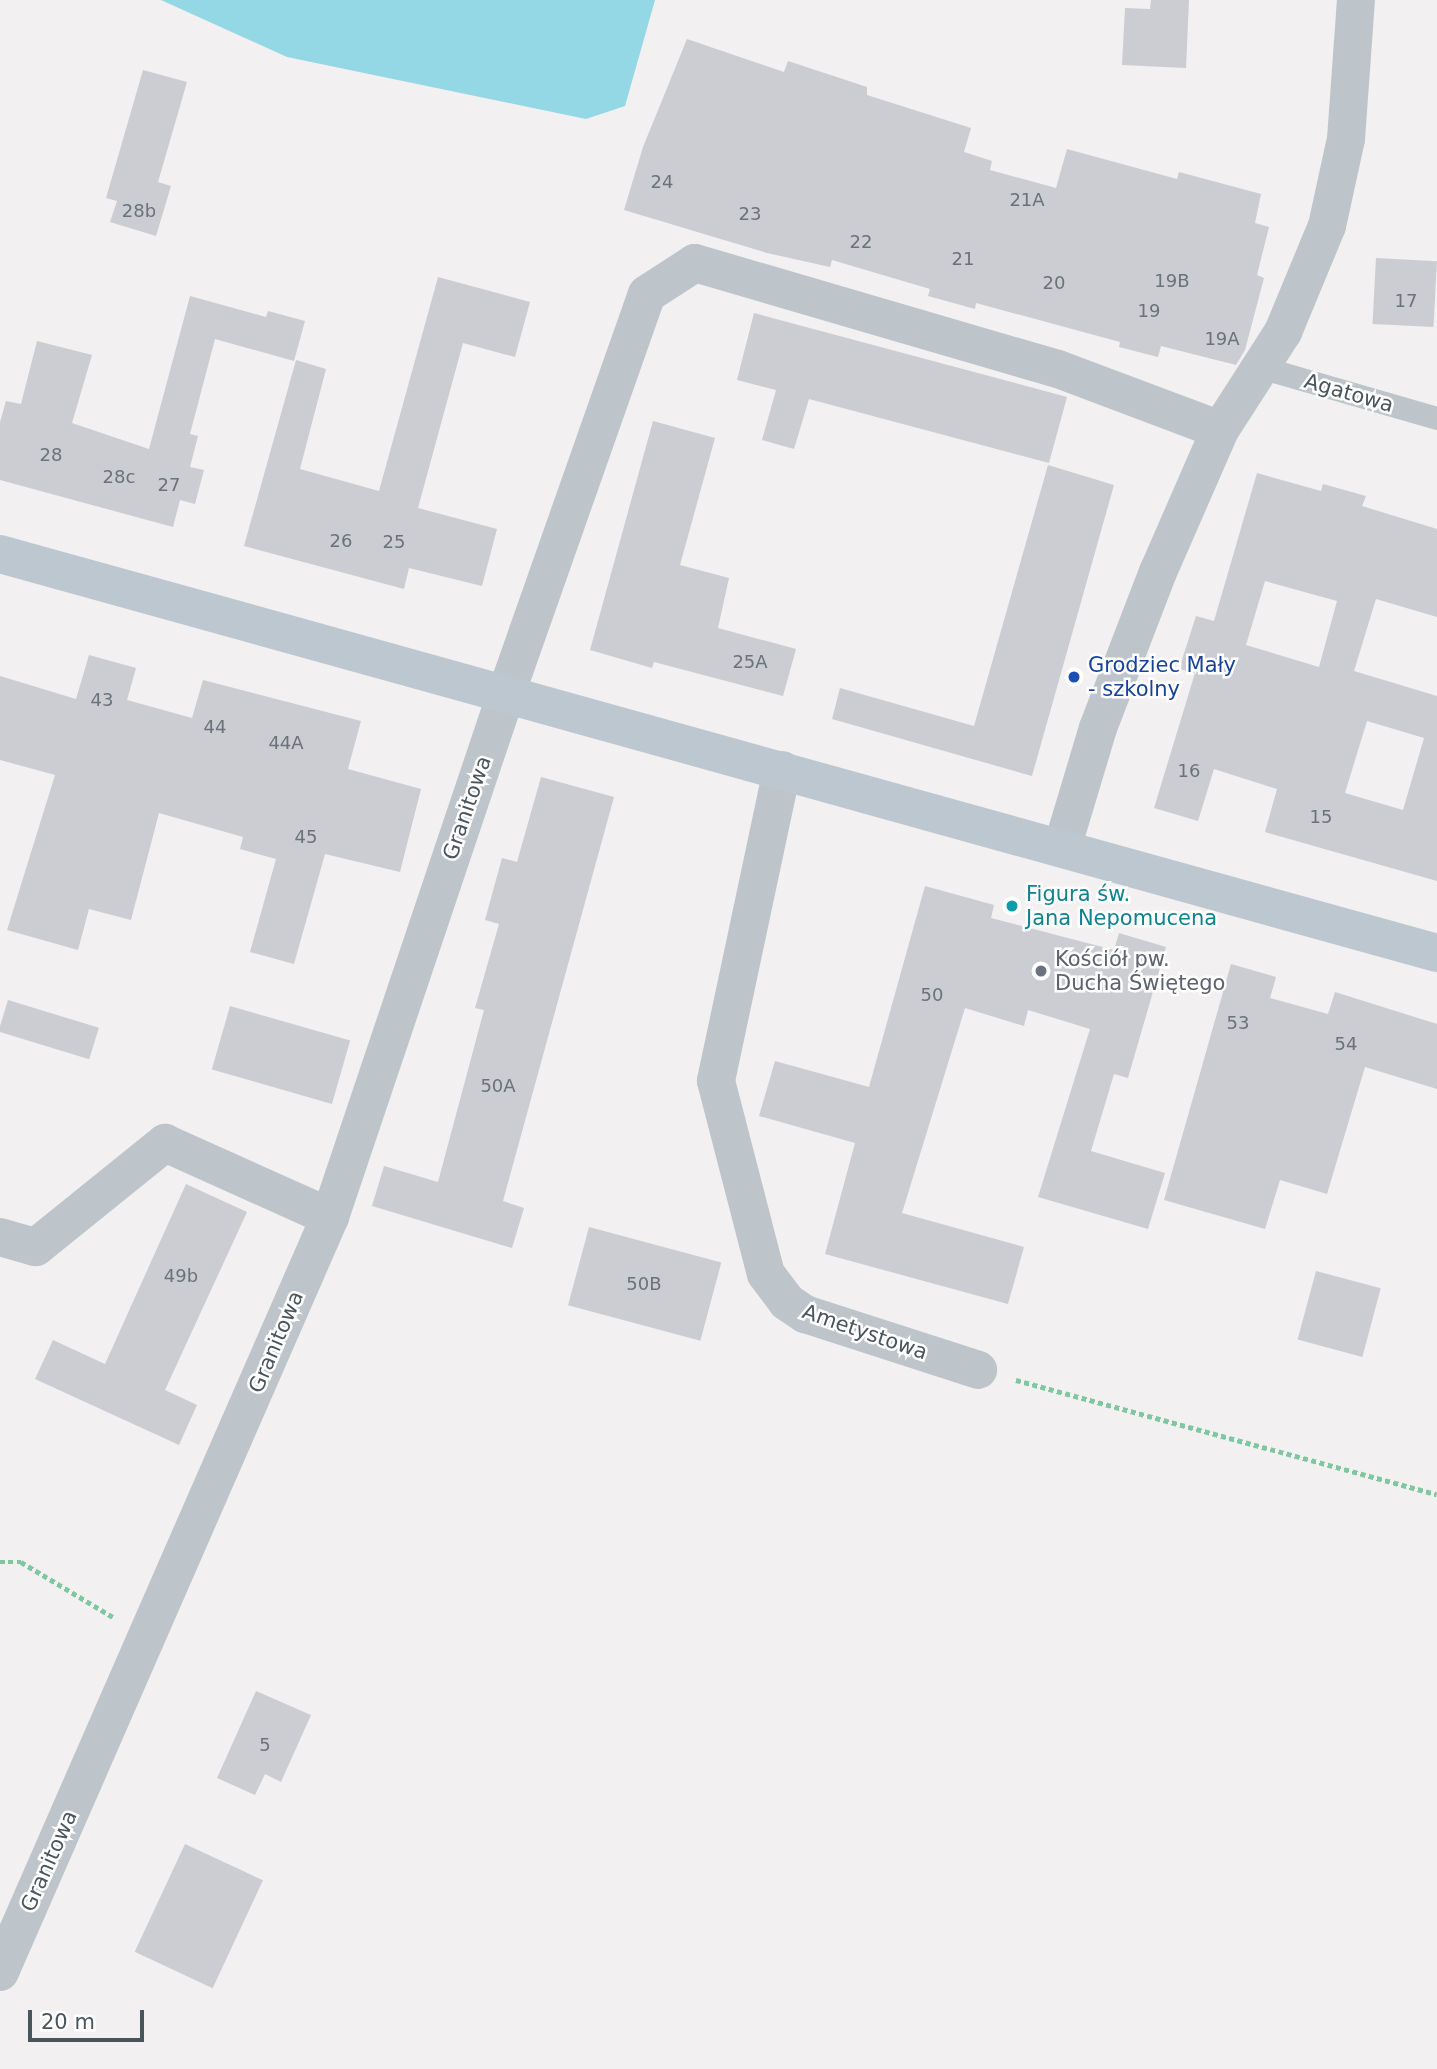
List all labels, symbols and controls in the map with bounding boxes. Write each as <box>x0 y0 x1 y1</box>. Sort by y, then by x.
house number: 24 <box>651 171 673 193</box>
house number: 21A <box>1009 189 1045 211</box>
house number: 28b <box>122 200 156 222</box>
house number: 23 <box>739 203 761 225</box>
house number: 22 <box>850 231 872 253</box>
house number: 21 <box>952 248 974 270</box>
house number: 19B <box>1154 270 1190 292</box>
house number: 20 <box>1043 272 1065 294</box>
house number: 17 <box>1395 290 1417 312</box>
house number: 19 <box>1138 300 1160 322</box>
house number: 19A <box>1204 328 1240 350</box>
street label: Agatowa <box>1301 368 1397 418</box>
house number: 28 <box>40 444 62 466</box>
house number: 28c <box>103 466 135 488</box>
house number: 27 <box>158 474 180 496</box>
house number: 26 <box>330 530 352 552</box>
house number: 25 <box>383 531 405 553</box>
house number: 25A <box>732 651 768 673</box>
place label: Grodziec Mały - szkolny <box>1088 652 1236 702</box>
marker: Grodziec Mały - szkolny <box>1066 669 1082 685</box>
house number: 43 <box>91 689 113 711</box>
house number: 44 <box>204 716 226 738</box>
house number: 44A <box>268 732 304 754</box>
street label: Granitowa <box>437 753 497 863</box>
house number: 16 <box>1178 760 1200 782</box>
house number: 15 <box>1310 806 1332 828</box>
house number: 45 <box>295 826 317 848</box>
place label: Figura św. Jana Nepomucena <box>1026 881 1217 931</box>
marker: Figura św. Jana Nepomucena <box>1004 898 1020 914</box>
place label: Kościół pw. Ducha Świętego <box>1055 946 1225 996</box>
marker: Kościół pw. Ducha Świętego <box>1033 963 1049 979</box>
house number: 50 <box>921 984 943 1006</box>
house number: 53 <box>1227 1012 1249 1034</box>
house number: 54 <box>1335 1033 1357 1055</box>
house number: 50A <box>480 1075 516 1097</box>
house number: 49b <box>164 1265 198 1287</box>
house number: 50B <box>626 1273 662 1295</box>
street label: Granitowa <box>243 1287 309 1397</box>
street label: Ametystowa <box>799 1299 931 1365</box>
house number: 5 <box>259 1734 271 1756</box>
street label: Granitowa <box>16 1807 82 1915</box>
scale bar <box>32 1996 147 2040</box>
text: 20 m <box>41 2010 95 2034</box>

